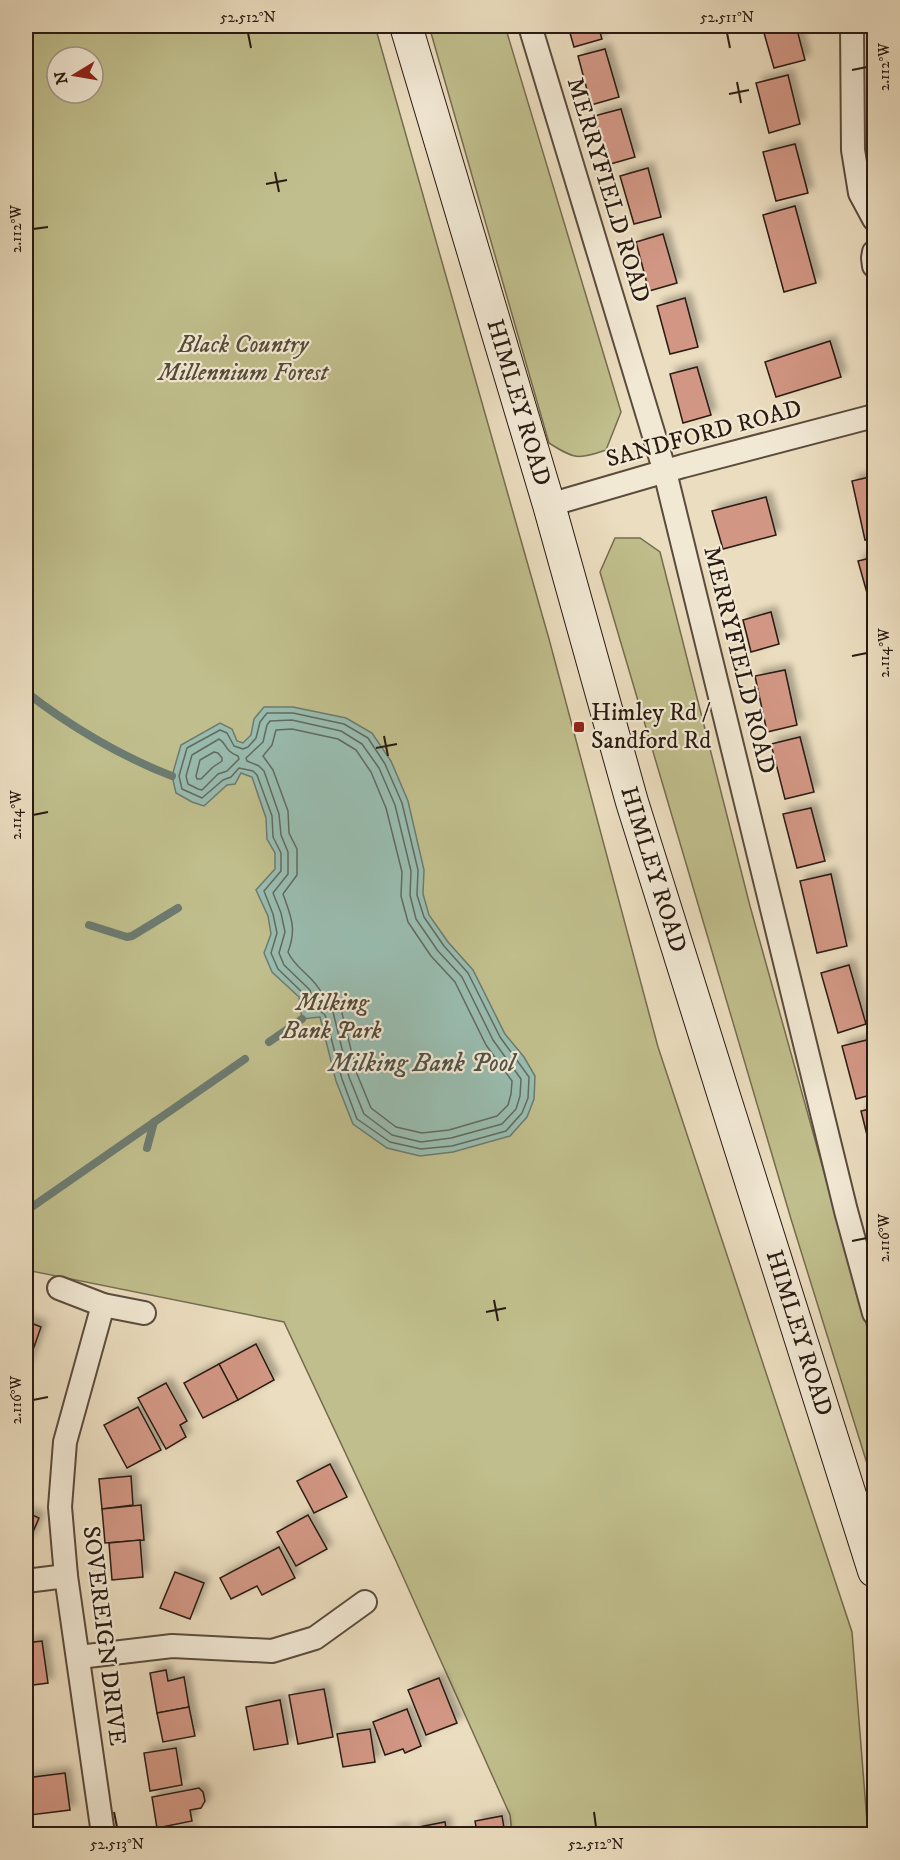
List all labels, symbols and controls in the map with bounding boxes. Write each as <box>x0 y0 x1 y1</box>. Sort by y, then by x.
text: 52.512°N <box>220 8 276 27</box>
text: 52.511°N <box>700 8 754 27</box>
text: 2.112°W <box>875 43 894 91</box>
north arrow <box>45 45 105 105</box>
text: N <box>50 69 72 86</box>
street label: MERRYFIELD ROAD <box>560 74 656 306</box>
text: 2.112°W <box>7 205 26 253</box>
street label: HIMLEY ROAD <box>479 316 557 489</box>
park label: Black Country Millennium Forest <box>156 330 330 388</box>
street label: SANDFORD ROAD <box>603 393 805 475</box>
street label: MERRYFIELD ROAD <box>696 543 782 777</box>
text: 2.114°W <box>875 628 894 678</box>
place label: Himley Rd / Sandford Rd <box>591 698 711 756</box>
marker: Himley Rd / Sandford Rd <box>572 720 586 734</box>
street label: HIMLEY ROAD <box>613 783 693 956</box>
text: 2.114°W <box>7 790 26 840</box>
park label: Milking Bank Park <box>281 988 382 1046</box>
water label: Milking Bank Pool <box>327 1047 518 1080</box>
text: 2.116°W <box>875 1214 894 1262</box>
street label: HIMLEY ROAD <box>759 1246 839 1420</box>
text: 2.116°W <box>7 1376 26 1424</box>
street label: SOVEREIGN DRIVE <box>76 1524 132 1748</box>
text: 52.513°N <box>90 1835 144 1854</box>
text: 52.512°N <box>568 1835 624 1854</box>

